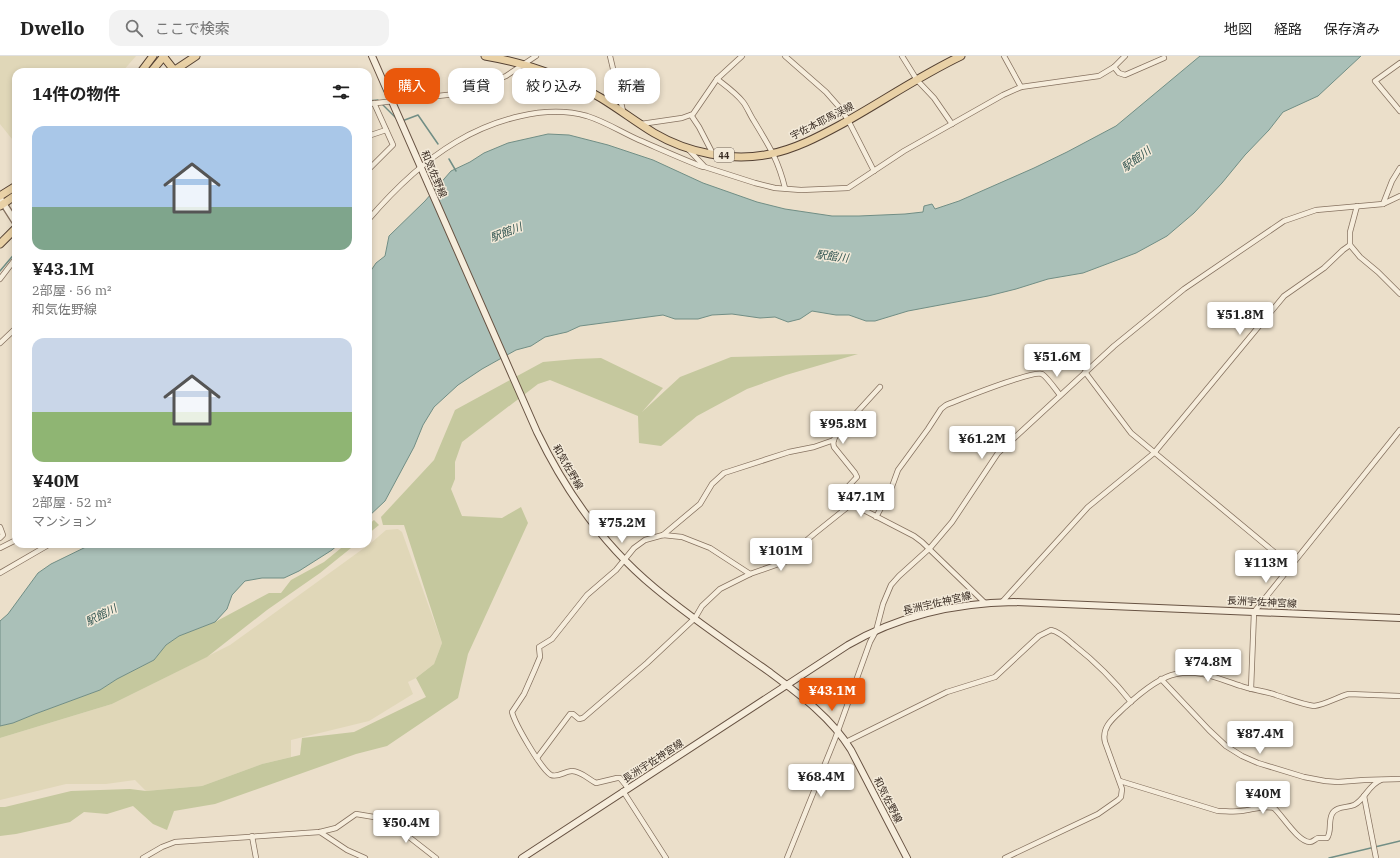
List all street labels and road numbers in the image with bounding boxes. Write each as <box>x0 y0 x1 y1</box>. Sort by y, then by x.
street label: 宇佐本耶馬渓線 <box>788 99 856 143</box>
street label: 和気佐野線 <box>418 148 450 200</box>
road number: 44 <box>714 148 734 162</box>
street label: 和気佐野線 <box>550 442 586 492</box>
street label: 長洲宇佐神宮線 <box>901 589 973 617</box>
street label: 長洲宇佐神宮線 <box>1227 594 1297 610</box>
street label: 長洲宇佐神宮線 <box>620 736 686 786</box>
street label: 和気佐野線 <box>871 775 905 825</box>

